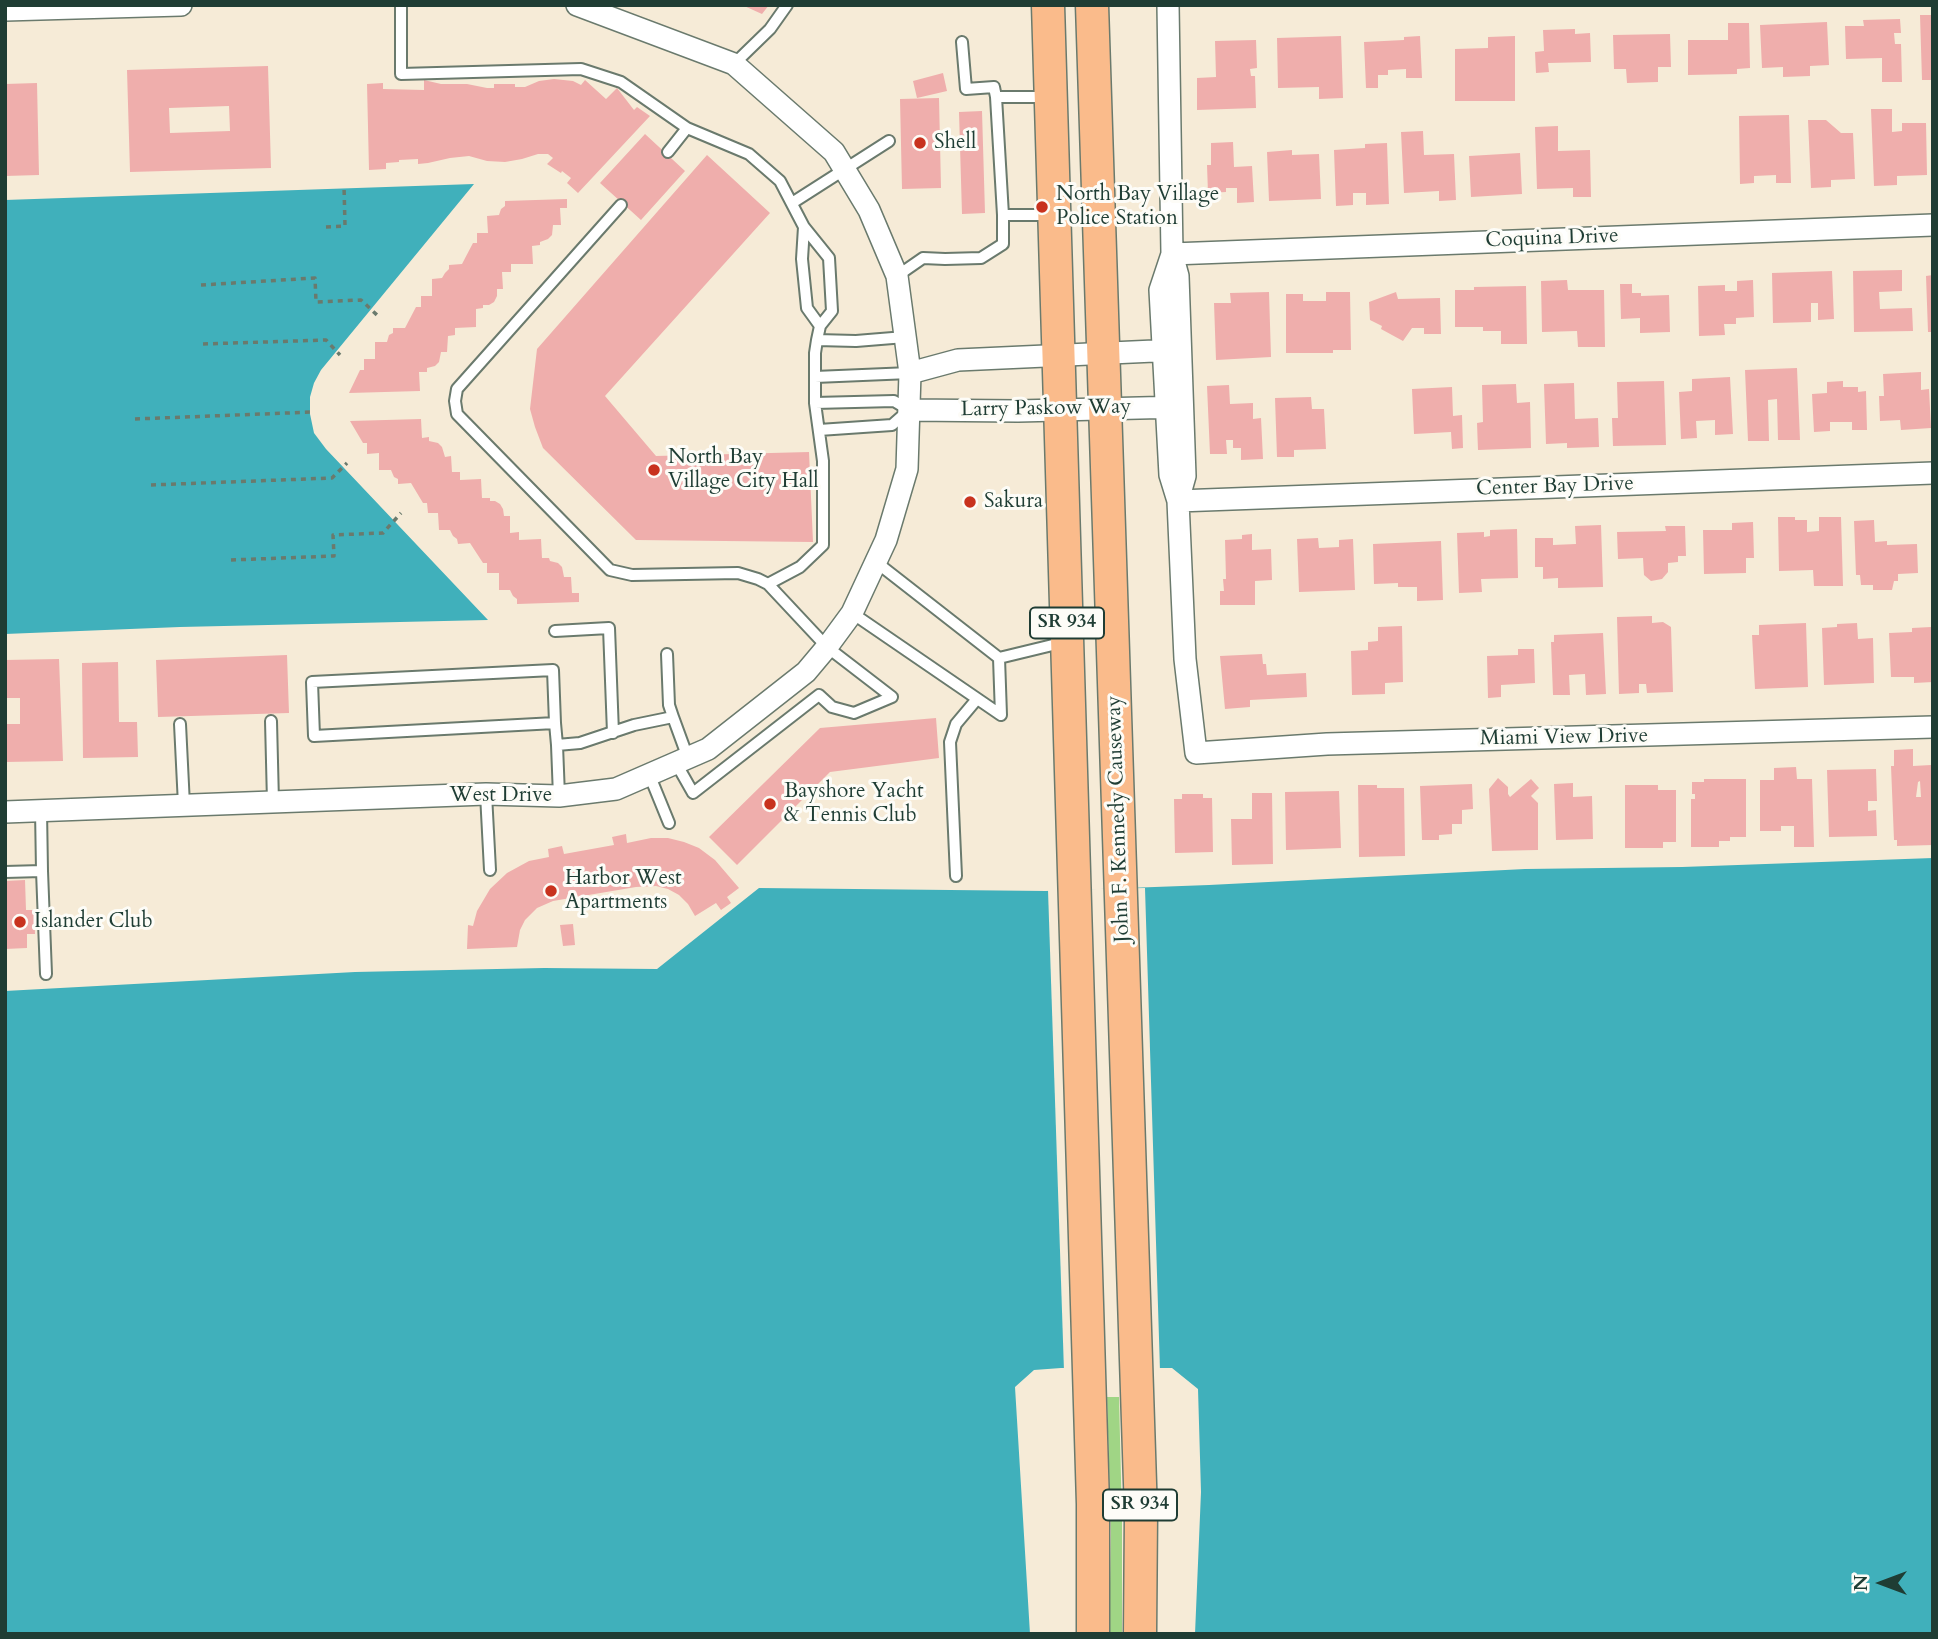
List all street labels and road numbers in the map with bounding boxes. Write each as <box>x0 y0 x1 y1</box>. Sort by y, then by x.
street label: Coquina Drive <box>1485 224 1619 254</box>
street label: Larry Paskow Way <box>960 395 1132 423</box>
street label: Center Bay Drive <box>1476 472 1634 502</box>
road number: SR 934 <box>1030 608 1104 638</box>
street label: John F. Kennedy Causeway <box>1102 695 1136 943</box>
street label: Miami View Drive <box>1480 724 1648 752</box>
street label: West Drive <box>450 783 552 809</box>
road number: SR 934 <box>1103 1490 1177 1520</box>

